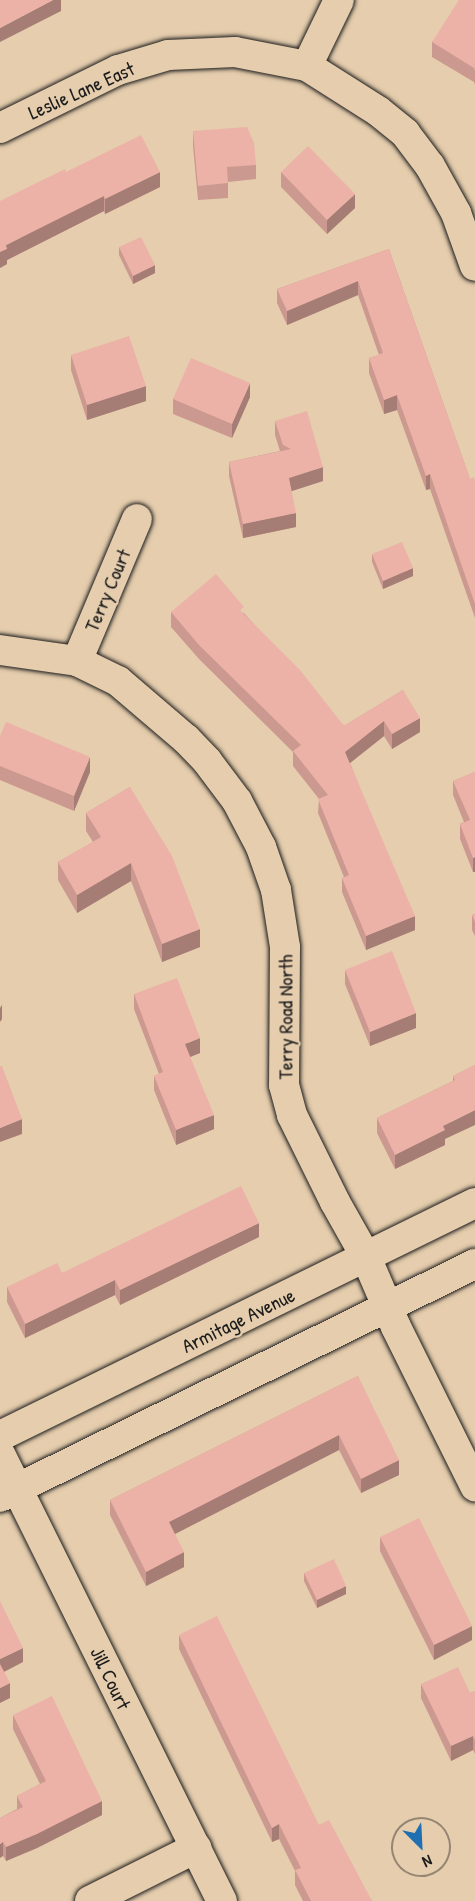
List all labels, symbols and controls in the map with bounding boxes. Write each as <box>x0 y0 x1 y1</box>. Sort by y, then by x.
street label: Leslie Lane East <box>24 56 138 124</box>
street label: Terry Court <box>79 545 135 635</box>
street label: Terry Road North <box>273 955 297 1079</box>
street label: Armitage Avenue <box>178 1282 298 1358</box>
street label: Jill Court <box>86 1643 136 1713</box>
north arrow <box>391 1817 451 1877</box>
text: N <box>419 1850 436 1873</box>

